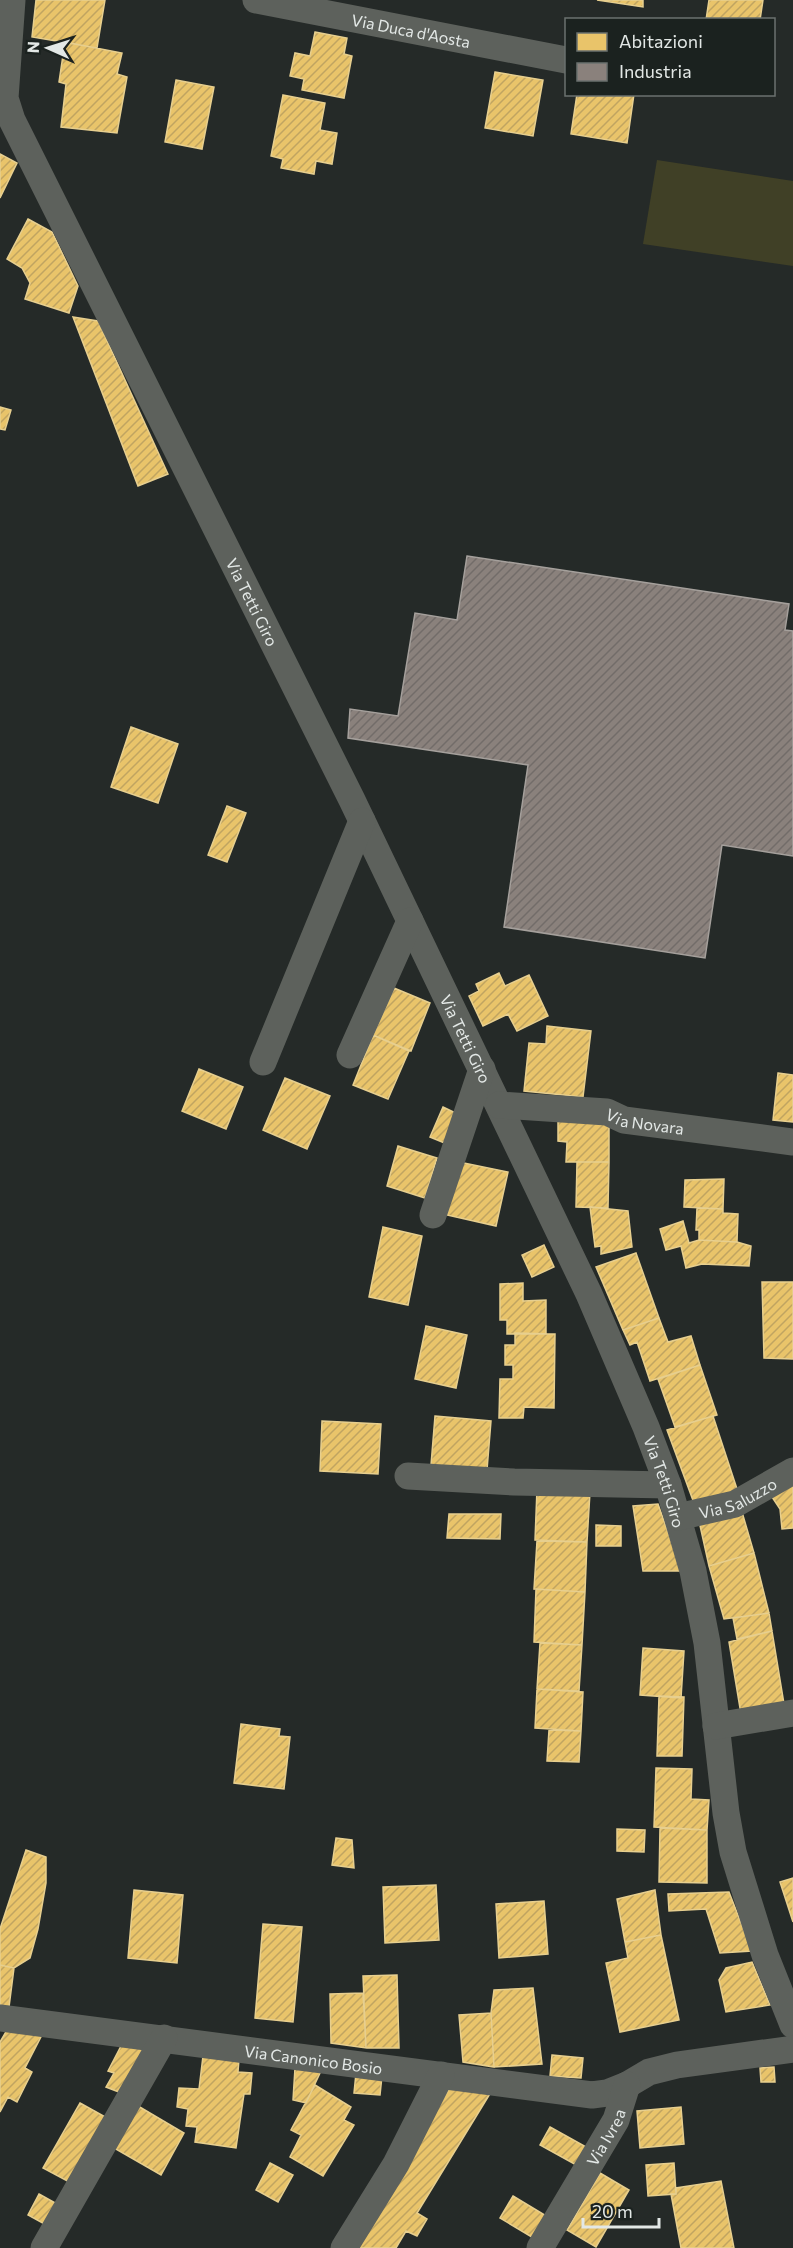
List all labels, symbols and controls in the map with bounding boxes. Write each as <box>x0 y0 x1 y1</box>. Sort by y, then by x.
street label: Via Duca d'Aosta <box>350 9 472 51</box>
north arrow <box>18 18 78 78</box>
legend <box>565 18 775 96</box>
text: Abitazioni <box>619 30 703 52</box>
text: N <box>23 41 42 54</box>
text: Industria <box>619 60 692 82</box>
street label: Via Tetti Giro <box>223 555 283 649</box>
street label: Via Tetti Giro <box>437 991 496 1086</box>
street label: Via Novara <box>603 1104 685 1137</box>
street label: Via Tetti Giro <box>641 1433 689 1530</box>
street label: Via Saluzzo <box>697 1473 780 1521</box>
street label: Via Canonico Bosio <box>243 2040 384 2077</box>
street label: Via Ivrea <box>582 2106 628 2169</box>
scale bar <box>583 2191 660 2229</box>
text: 20 m <box>592 2200 633 2222</box>

